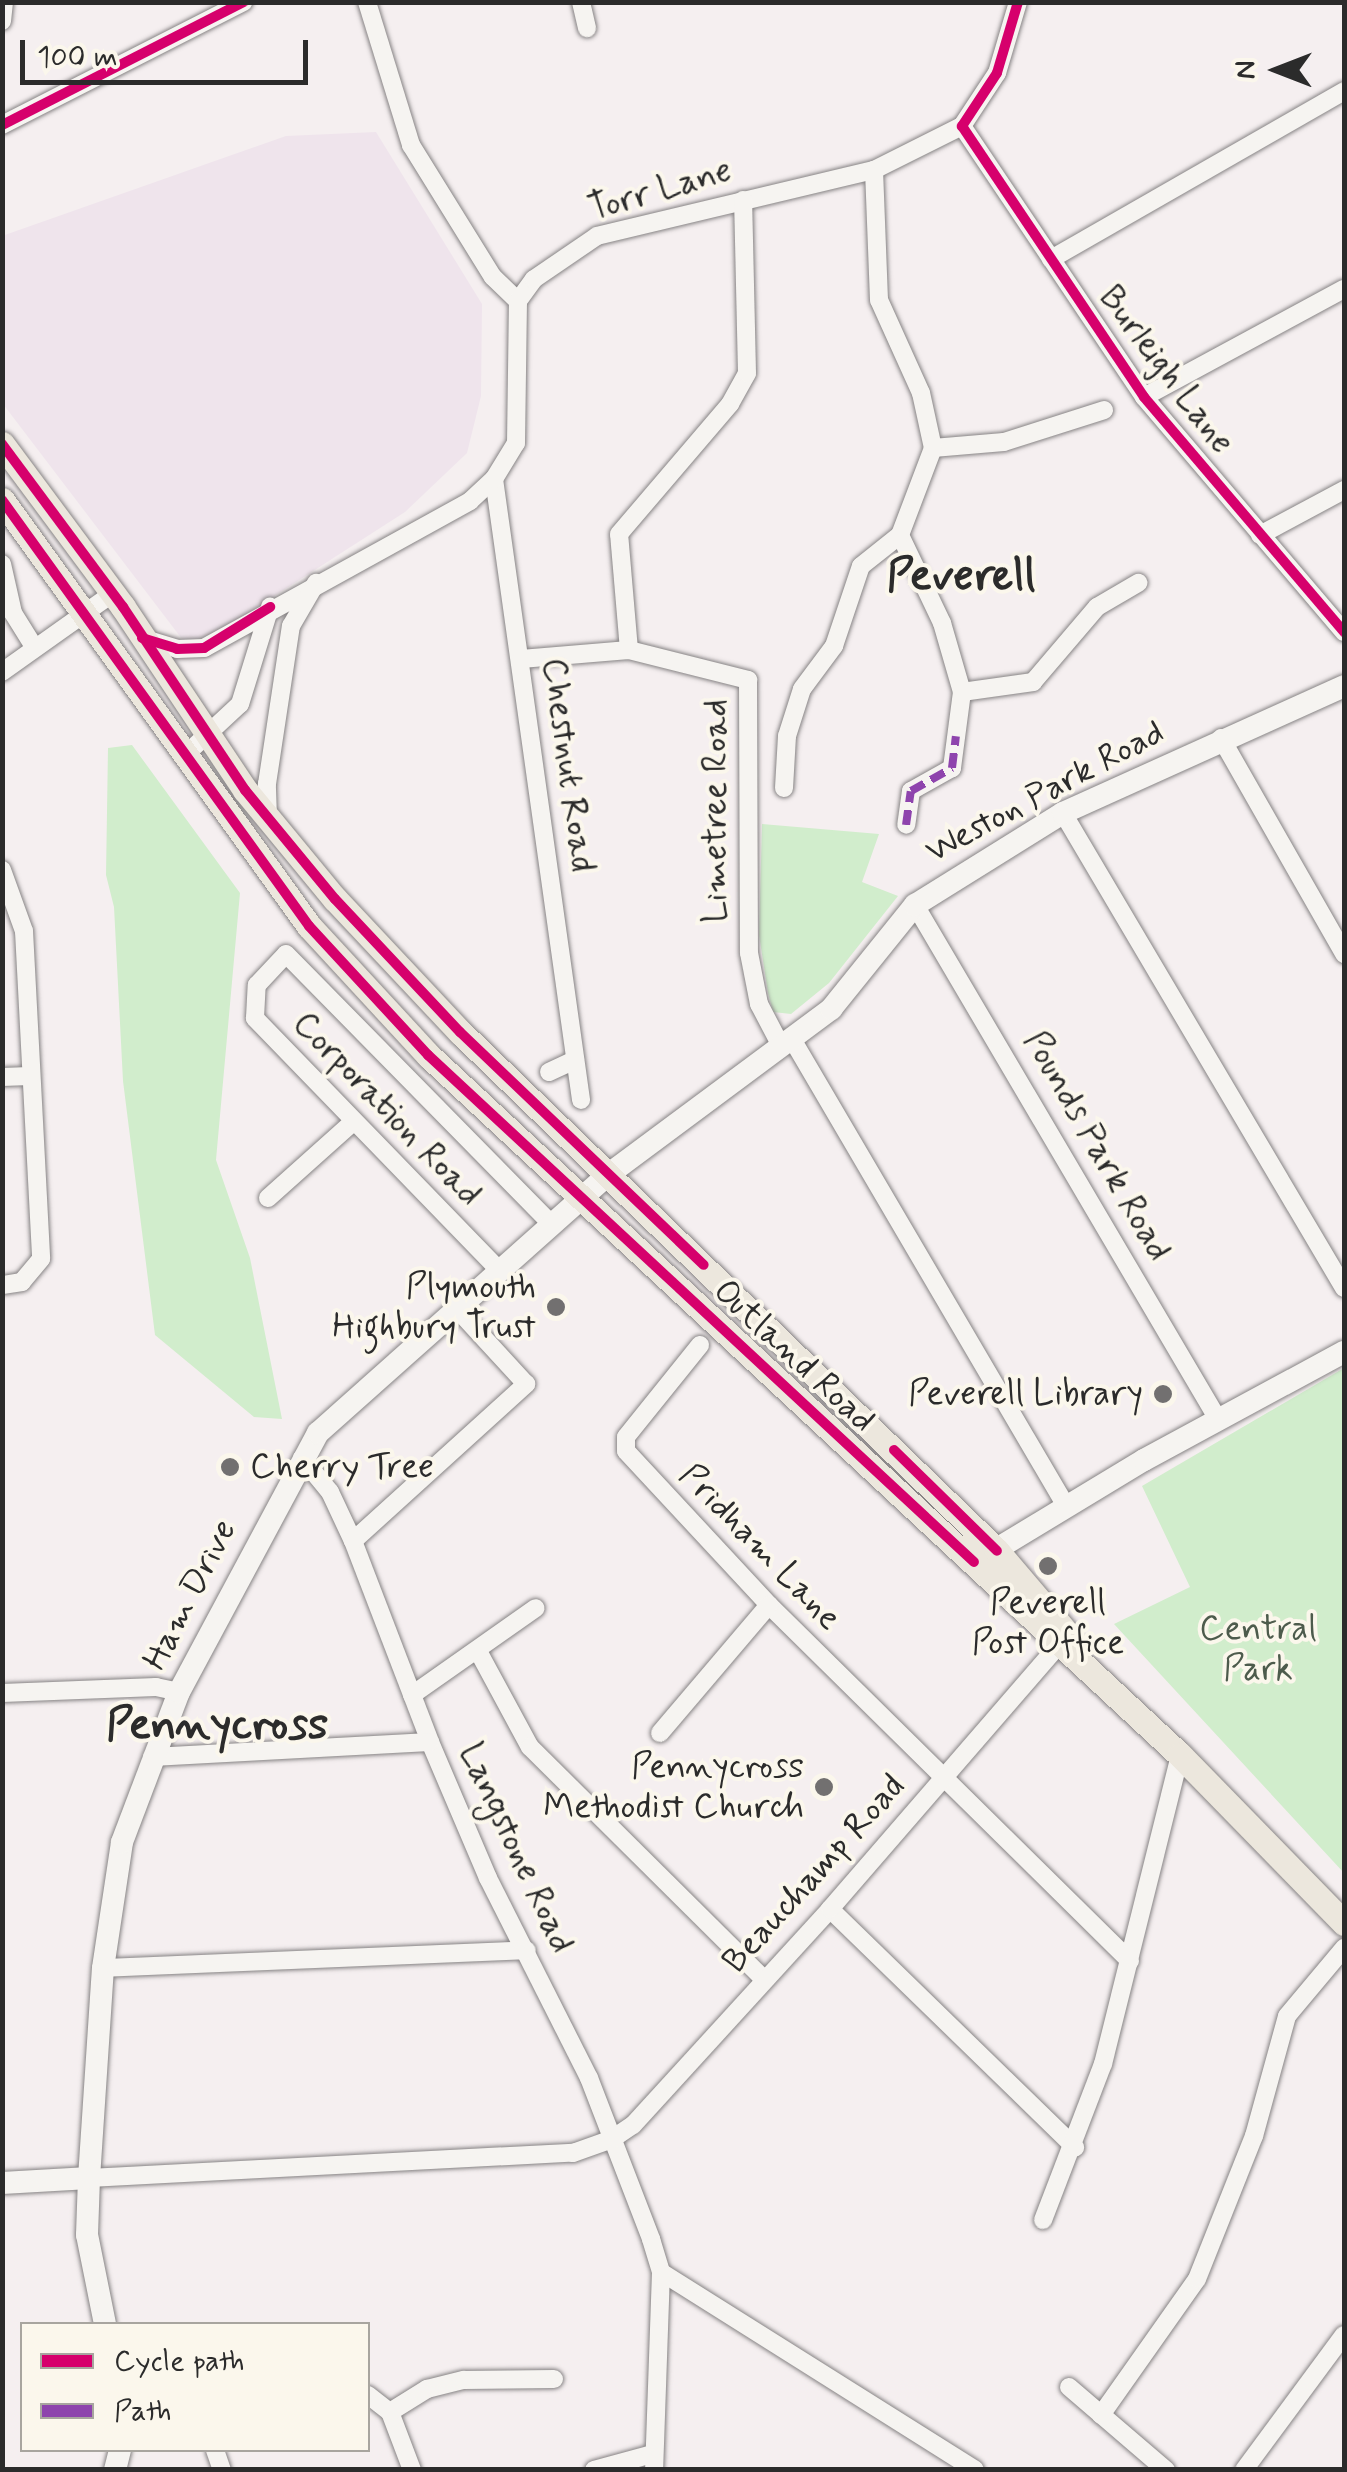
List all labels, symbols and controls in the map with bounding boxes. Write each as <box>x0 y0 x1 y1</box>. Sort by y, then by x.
scale bar <box>25 20 312 82</box>
north arrow <box>1227 20 1327 120</box>
text: 100 m <box>37 38 118 77</box>
text: N <box>1228 61 1265 79</box>
street label: Torr Lane <box>584 150 736 230</box>
street label: Burleigh Lane <box>1088 276 1244 464</box>
district label: Peverell <box>887 550 1035 604</box>
street label: Chestnut Road <box>533 658 603 872</box>
street label: Limetree Road <box>695 701 737 921</box>
street label: Weston Park Road <box>920 712 1170 872</box>
street label: Corporation Road <box>285 1004 489 1214</box>
street label: Pounds Park Road <box>1015 1024 1179 1268</box>
place label: Plymouth Highbury Trust <box>332 1266 536 1348</box>
street label: Outland Road <box>704 1270 884 1442</box>
marker: Plymouth Highbury Trust <box>545 1296 567 1318</box>
place label: Peverell Library <box>903 1373 1143 1415</box>
marker: Peverell Library <box>1152 1383 1174 1405</box>
place label: Cherry Tree <box>250 1446 430 1488</box>
street label: Pridham Lane <box>671 1455 849 1639</box>
marker: Cherry Tree <box>219 1456 241 1478</box>
street label: Ham Drive <box>135 1514 245 1676</box>
marker: Peverell Post Office <box>1037 1555 1059 1577</box>
place label: Peverell Post Office <box>972 1582 1124 1664</box>
park label: Central Park <box>1199 1608 1317 1690</box>
district label: Pennycross <box>106 1699 328 1753</box>
street label: Langstone Road <box>449 1736 583 1960</box>
place label: Pennycross Methodist Church <box>543 1746 804 1828</box>
street label: Beauchamp Road <box>714 1767 914 1981</box>
marker: Pennycross Methodist Church <box>813 1776 835 1798</box>
legend <box>20 2322 370 2452</box>
text: Cycle path <box>114 2342 245 2381</box>
text: Path <box>114 2392 172 2431</box>

